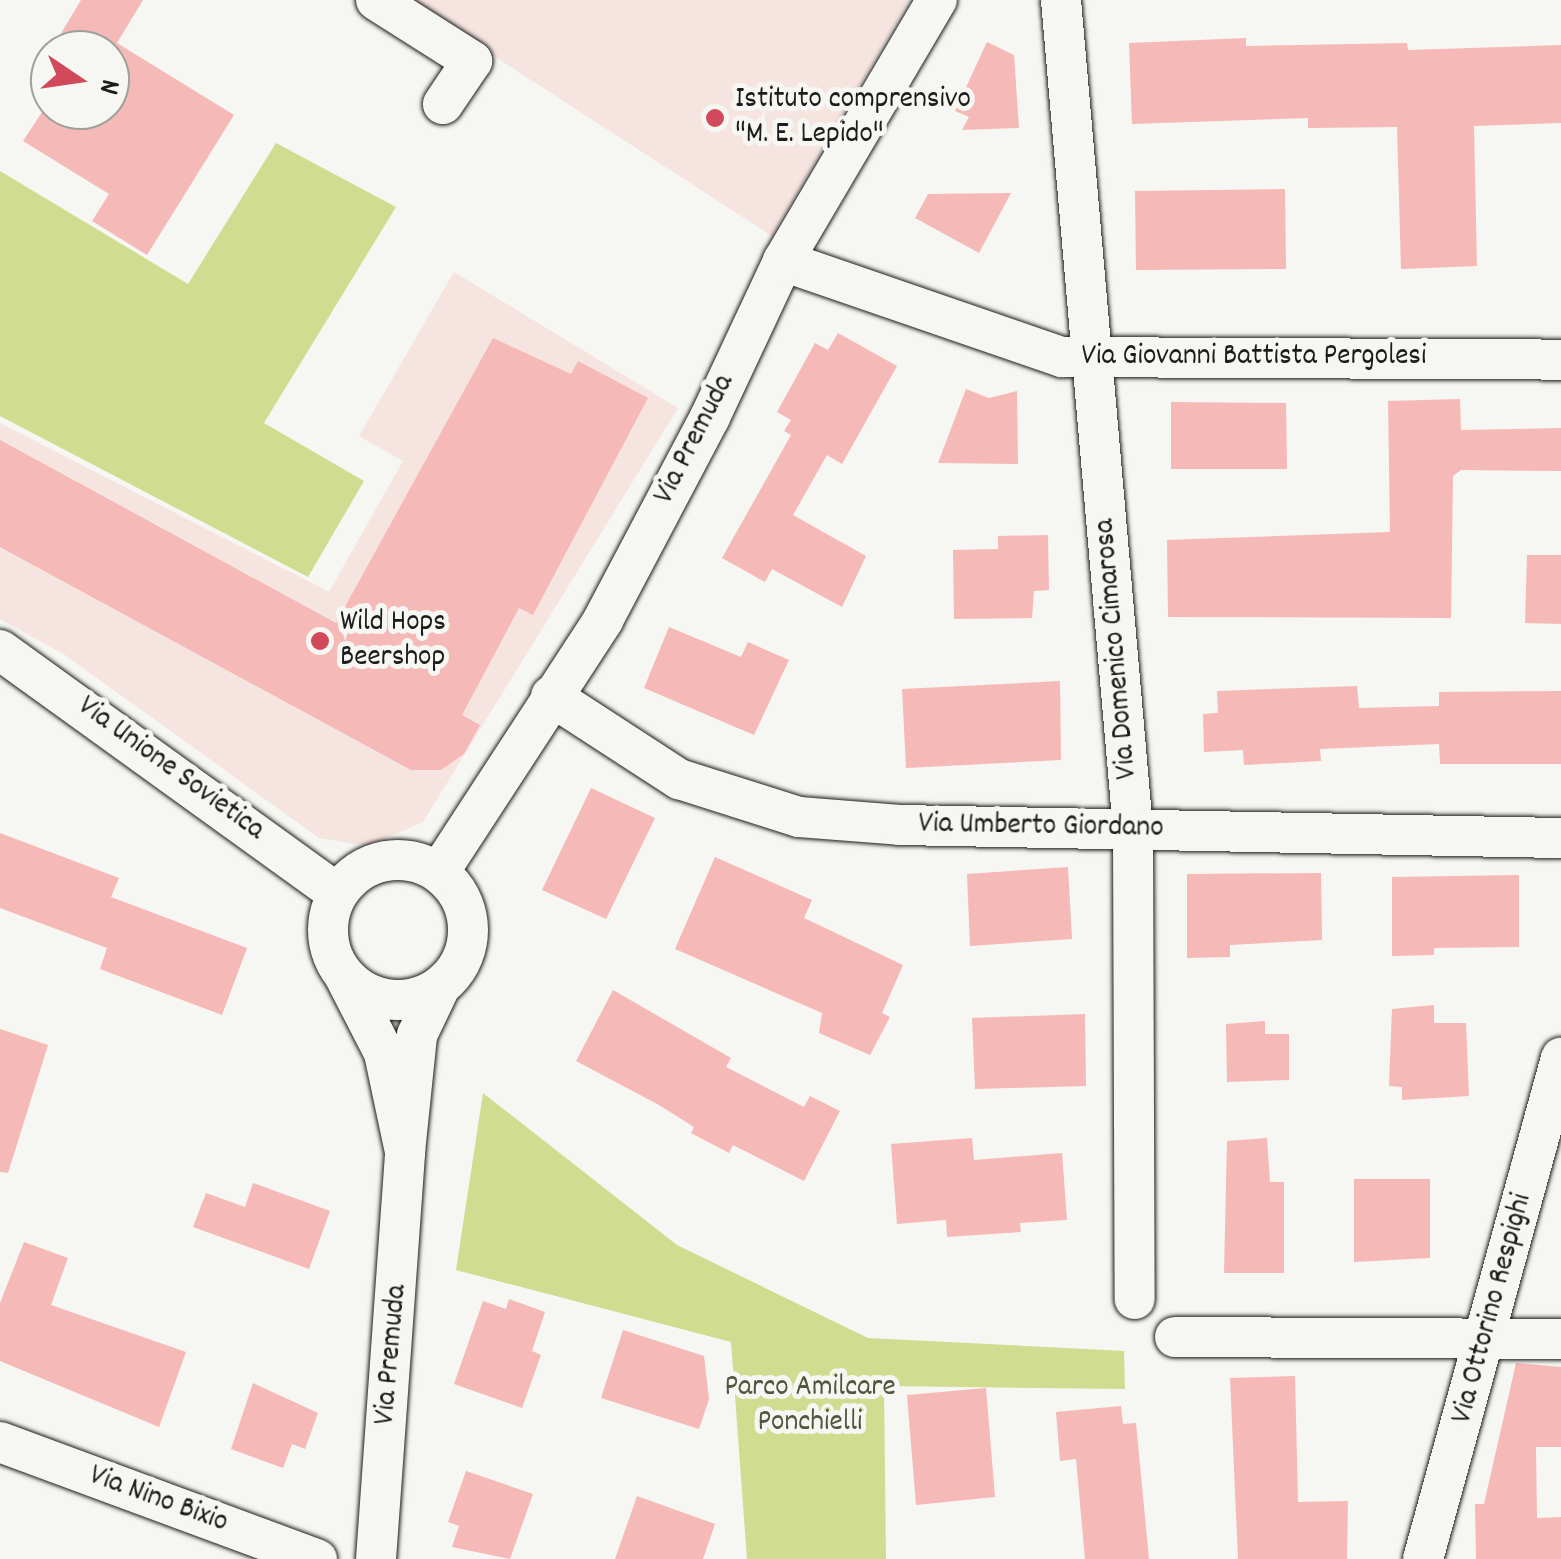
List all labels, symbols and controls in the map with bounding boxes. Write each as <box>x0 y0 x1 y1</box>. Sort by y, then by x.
north arrow <box>30 30 130 130</box>
text: N <box>86 75 128 98</box>
place label: Istituto comprensivo "M. E. Lepido" <box>735 83 971 154</box>
marker: Istituto comprensivo "M. E. Lepido" <box>704 107 726 129</box>
street label: Via Giovanni Battista Pergolesi <box>1082 340 1426 376</box>
street label: Via Premuda <box>648 369 744 511</box>
street label: Via Domenico Cimarosa <box>1089 517 1147 781</box>
place label: Wild Hops Beershop <box>340 606 446 676</box>
marker: Wild Hops Beershop <box>309 630 331 652</box>
street label: Via Unione Sovietica <box>69 690 271 850</box>
street label: Via Umberto Giordano <box>918 808 1164 848</box>
street label: Via Ottorino Respighi <box>1446 1190 1542 1428</box>
street label: Via Premuda <box>369 1283 417 1427</box>
park label: Parco Amilcare Ponchielli <box>724 1371 896 1442</box>
street label: Via Nino Bixio <box>84 1459 232 1543</box>

